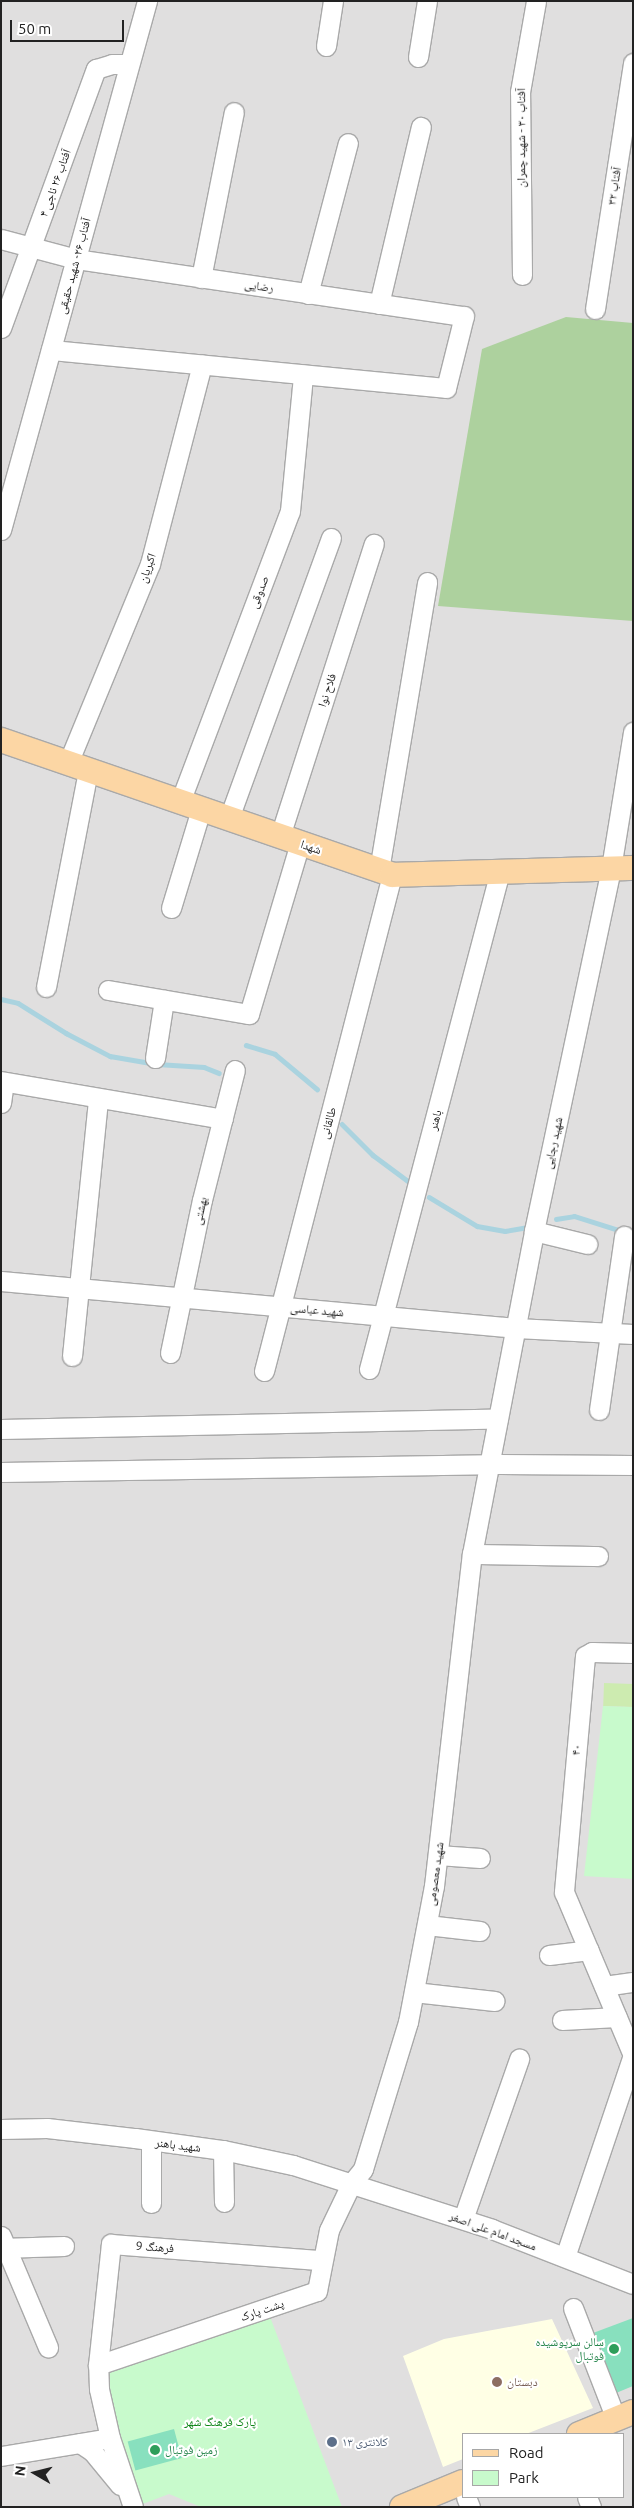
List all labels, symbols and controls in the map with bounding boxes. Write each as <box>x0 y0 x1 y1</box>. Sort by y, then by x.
scale bar <box>12 10 126 42</box>
text: 50 m <box>18 20 51 37</box>
street label: آفتاب ۳۰ - شهید چمران <box>514 88 528 188</box>
street label: آفتاب ۲۶ ناجی ۴ <box>36 147 74 219</box>
street label: آفتاب ۳۲ <box>604 166 624 206</box>
street label: آفتاب ۲۶- شهید حقیقی <box>54 216 94 316</box>
street label: رضایی <box>243 277 275 295</box>
street label: اکبریان <box>135 551 159 585</box>
street label: صدوقی <box>246 574 272 610</box>
street label: فلاح نوا <box>315 671 339 709</box>
street label: شهدا <box>299 837 323 857</box>
street label: طالقانی <box>317 1105 339 1141</box>
street label: باهنر <box>425 1108 445 1132</box>
street label: شهید رجایی <box>540 1116 566 1170</box>
street label: بهشتی <box>190 1196 210 1226</box>
street label: شهید عباسی <box>289 1300 345 1320</box>
street label: ۴۰ <box>568 1744 584 1756</box>
street label: شهید معصومی <box>423 1841 447 1907</box>
street label: شهید باهنر <box>154 2135 202 2155</box>
street label: مسجد امام علی اصغر <box>447 2209 539 2253</box>
street label: فرهنگ 9 <box>135 2238 175 2256</box>
street label: پشت پارک <box>238 2296 286 2324</box>
place label: سالن سرپوشیده فوتبال <box>535 2335 604 2363</box>
marker: سالن سرپوشیده فوتبال <box>608 2343 620 2355</box>
place label: دبستان <box>507 2375 538 2389</box>
marker: دبستان <box>491 2376 503 2388</box>
park label: پارک فرهنگ شهر <box>184 2415 256 2429</box>
legend <box>462 2433 624 2498</box>
place label: کلانتری ۱۳ <box>342 2435 388 2449</box>
marker: کلانتری ۱۳ <box>326 2436 338 2448</box>
place label: زمین فوتبال <box>165 2443 218 2457</box>
marker: زمین فوتبال <box>149 2444 161 2456</box>
text: Road <box>509 2444 544 2461</box>
north arrow <box>10 2448 60 2498</box>
text: N <box>11 2465 29 2477</box>
text: Park <box>509 2469 539 2486</box>

